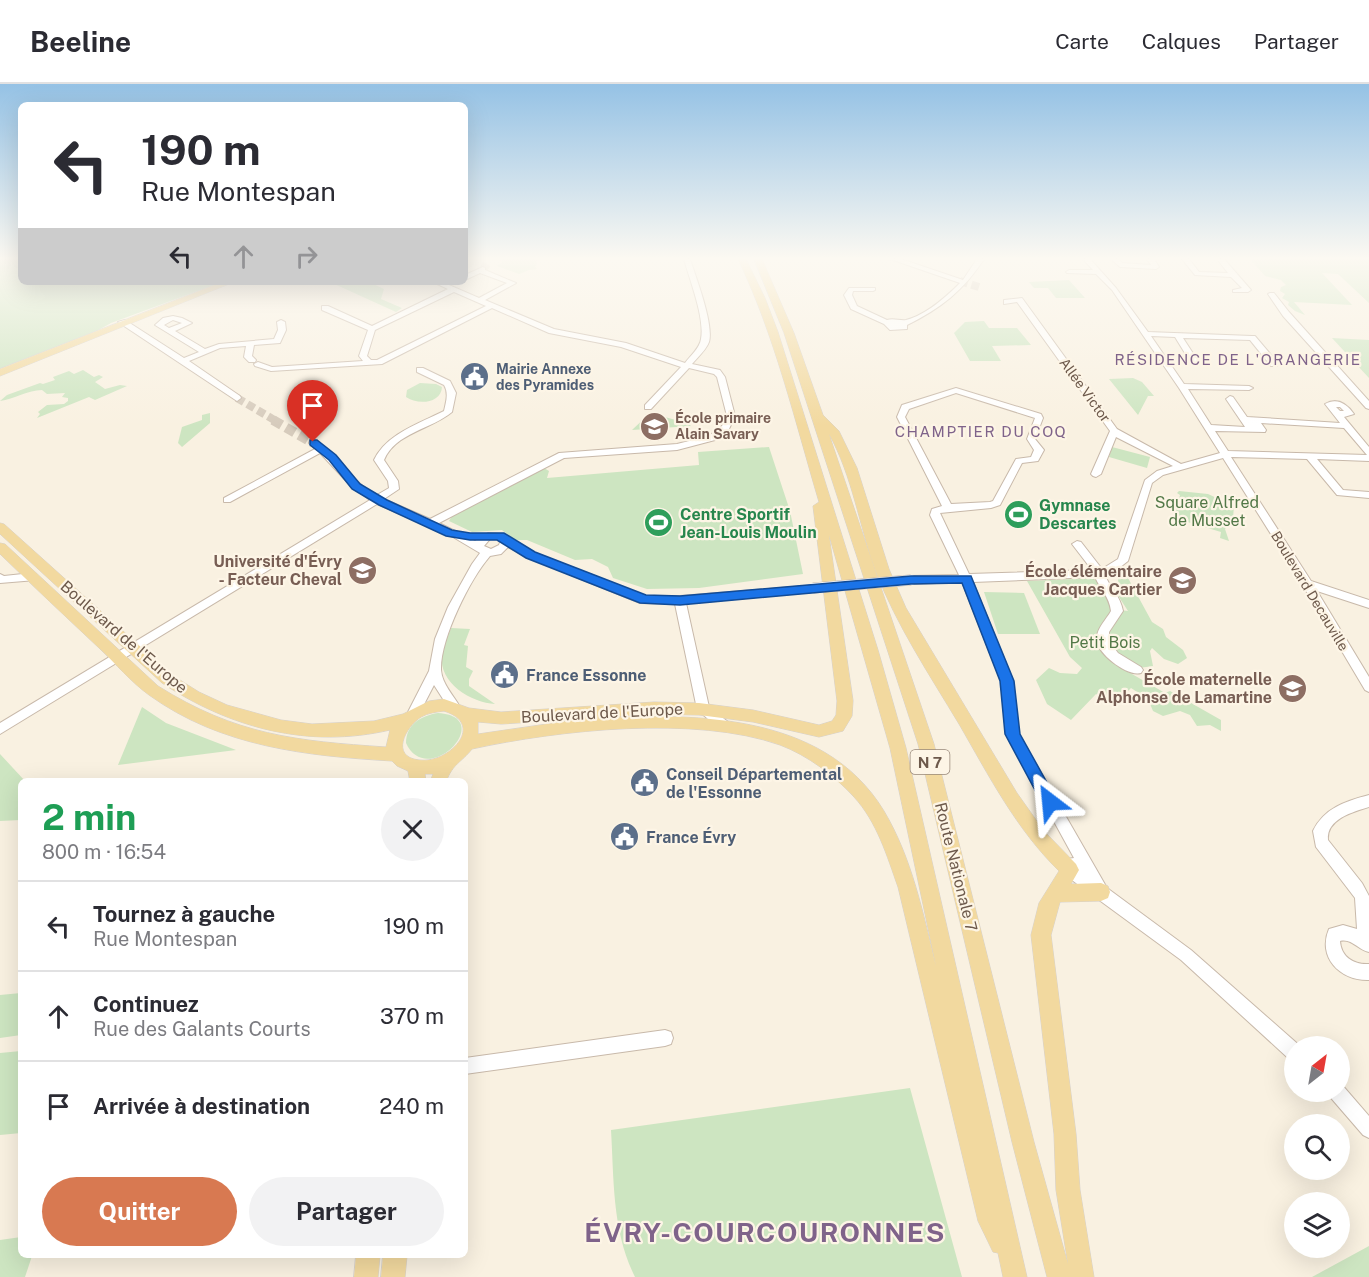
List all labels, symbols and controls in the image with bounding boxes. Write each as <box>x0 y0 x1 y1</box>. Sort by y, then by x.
text: Beeline <box>30 25 131 58</box>
text: Carte <box>1055 29 1109 54</box>
text: Calques <box>1142 29 1221 54</box>
text: Partager <box>1254 29 1339 54</box>
text: 190 m <box>141 125 261 174</box>
icon: left <box>42 126 120 204</box>
text: Rue Montespan <box>141 175 336 207</box>
icon: left <box>164 240 197 273</box>
icon: ahead <box>227 240 260 273</box>
icon: right <box>290 240 323 273</box>
district label: RÉSIDENCE DE L'ORANGERIE <box>1114 351 1362 368</box>
street label: Allée Victor <box>1056 355 1114 425</box>
public building icon: Mairie Annexe des Pyramides <box>459 361 491 393</box>
place label: Mairie Annexe des Pyramides <box>496 361 594 393</box>
pin <box>287 380 338 442</box>
icon: arrive <box>296 389 329 422</box>
place label: École primaire Alain Savary <box>675 409 771 442</box>
school or university icon: École primaire Alain Savary <box>638 410 670 442</box>
district label: CHAMPTIER DU COQ <box>895 423 1067 440</box>
park label: Square Alfred de Musset <box>1155 493 1259 530</box>
place label: Gymnase Descartes <box>1039 496 1116 533</box>
sports icon: Gymnase Descartes <box>1002 498 1034 530</box>
place label: Centre Sportif Jean-Louis Moulin <box>680 505 817 542</box>
sports icon: Centre Sportif Jean-Louis Moulin <box>643 507 675 539</box>
street label: Boulevard Decauville <box>1268 528 1352 654</box>
place label: Université d'Évry - Facteur Cheval <box>213 551 342 589</box>
school or university icon: Université d'Évry - Facteur Cheval <box>347 554 379 586</box>
place label: École élémentaire Jacques Cartier <box>1025 561 1162 599</box>
school or university icon: École élémentaire Jacques Cartier <box>1167 564 1199 596</box>
street label: Boulevard de l'Europe <box>57 577 191 697</box>
park label: Petit Bois <box>1070 633 1140 652</box>
public building icon: France Essonne <box>489 659 521 691</box>
place label: France Essonne <box>526 666 647 685</box>
place label: École maternelle Alphonse de Lamartine <box>1096 669 1272 707</box>
school or university icon: École maternelle Alphonse de Lamartine <box>1277 672 1309 704</box>
street label: Boulevard de l'Europe <box>521 699 683 727</box>
road number: N 7 <box>910 750 950 774</box>
place label: Conseil Départemental de l'Essonne <box>666 765 842 802</box>
public building icon: Conseil Départemental de l'Essonne <box>629 767 661 799</box>
position arrow <box>1018 770 1082 834</box>
text: 2 min <box>42 796 136 838</box>
button: close <box>381 798 444 861</box>
street label: Route Nationale 7 <box>931 800 981 934</box>
public building icon: France Évry <box>609 821 641 853</box>
place label: France Évry <box>646 827 736 847</box>
text: 800 m · 16:54 <box>42 840 166 864</box>
text: Tournez à gauche <box>93 901 275 927</box>
icon: left <box>42 910 75 943</box>
text: 190 m <box>384 913 444 939</box>
text: Rue Montespan <box>93 927 237 951</box>
text: Continuez <box>93 991 199 1017</box>
icon: ahead <box>42 1000 75 1033</box>
text: 370 m <box>380 1003 444 1029</box>
text: Rue des Galants Courts <box>93 1017 311 1041</box>
north arrow <box>1284 1036 1350 1102</box>
map controls <box>1284 1036 1350 1258</box>
icon: arrive <box>42 1090 75 1123</box>
text: Arrivée à destination <box>93 1093 310 1119</box>
text: 240 m <box>379 1093 444 1119</box>
button: search <box>1284 1114 1350 1180</box>
button: Quitter <box>42 1177 237 1246</box>
button: Partager <box>249 1177 444 1246</box>
button: layers <box>1284 1192 1350 1258</box>
district label: ÉVRY-COURCOURONNES <box>584 1216 946 1248</box>

